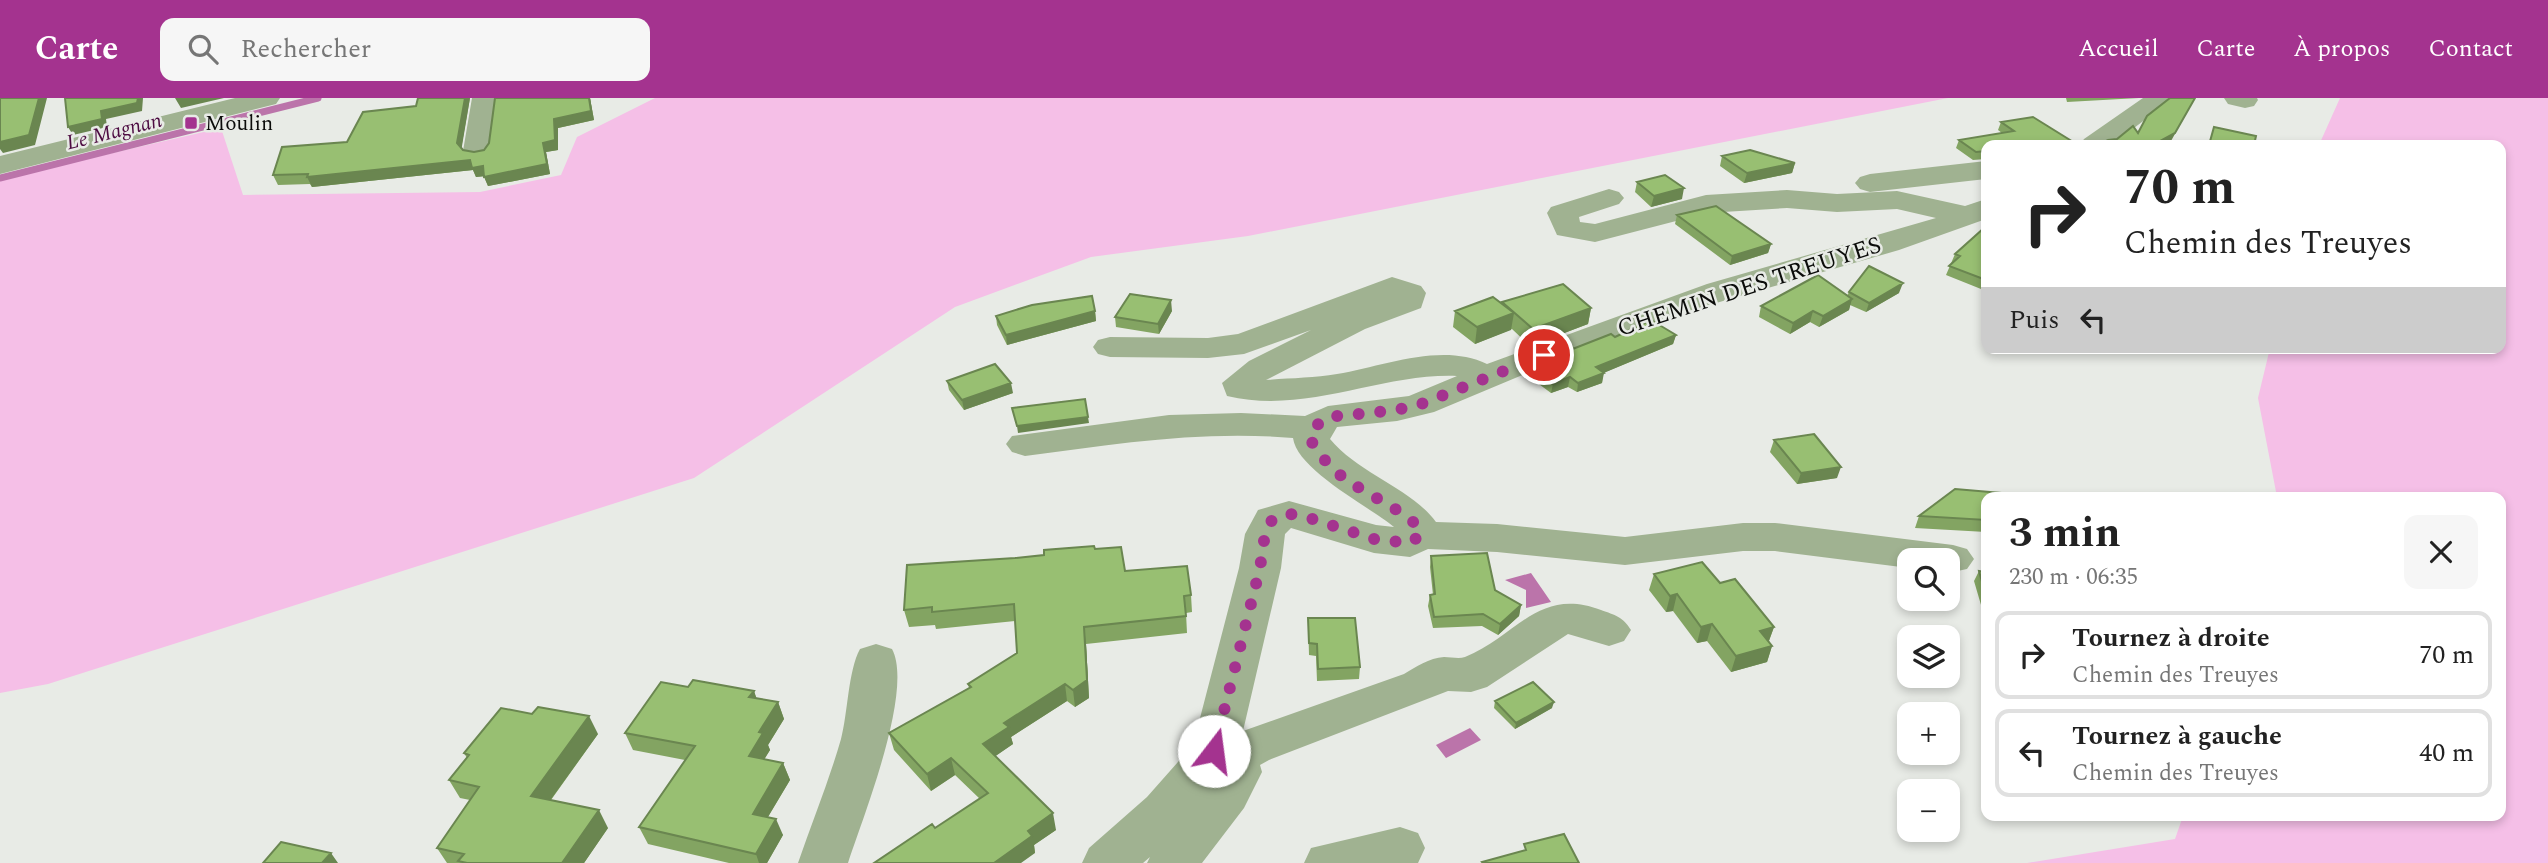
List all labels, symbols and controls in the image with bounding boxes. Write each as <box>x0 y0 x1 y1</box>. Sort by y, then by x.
search box <box>160 18 650 81</box>
text: Carte <box>35 24 118 74</box>
text: Rechercher <box>240 29 371 69</box>
icon: search <box>184 30 222 68</box>
text: Accueil <box>2078 31 2158 67</box>
text: Carte <box>2196 31 2255 67</box>
text: À propos <box>2293 31 2390 67</box>
text: Contact <box>2428 31 2513 67</box>
water label: Le Magnan <box>63 105 166 159</box>
place label: Moulin <box>205 108 273 140</box>
marker: Moulin <box>183 115 199 131</box>
text: 70 m <box>2124 151 2235 226</box>
icon: right <box>2009 168 2100 259</box>
text: Chemin des Treuyes <box>2124 219 2412 268</box>
street label: CHEMIN DES TREUYES <box>1613 227 1886 347</box>
text: Puis <box>2009 300 2060 340</box>
icon: left <box>2074 301 2112 339</box>
pin <box>1514 325 1574 385</box>
icon: arrive <box>1525 336 1563 374</box>
text: 3 min <box>2009 502 2121 565</box>
button: close <box>2404 515 2478 589</box>
map controls <box>1897 548 1960 842</box>
button: search <box>1897 548 1960 611</box>
text: 230 m · 06:35 <box>2009 560 2138 595</box>
text: Tournez à droite <box>2072 618 2270 658</box>
button: layers <box>1897 625 1960 688</box>
text: 70 m <box>2419 635 2474 675</box>
icon: right <box>2013 636 2051 674</box>
text: Chemin des Treuyes <box>2072 658 2279 693</box>
button: + <box>1897 702 1960 765</box>
position arrow <box>1177 714 1251 788</box>
text: Tournez à gauche <box>2072 716 2282 756</box>
text: 40 m <box>2419 733 2474 773</box>
icon: left <box>2013 734 2051 772</box>
text: Chemin des Treuyes <box>2072 756 2279 791</box>
button: − <box>1897 779 1960 842</box>

